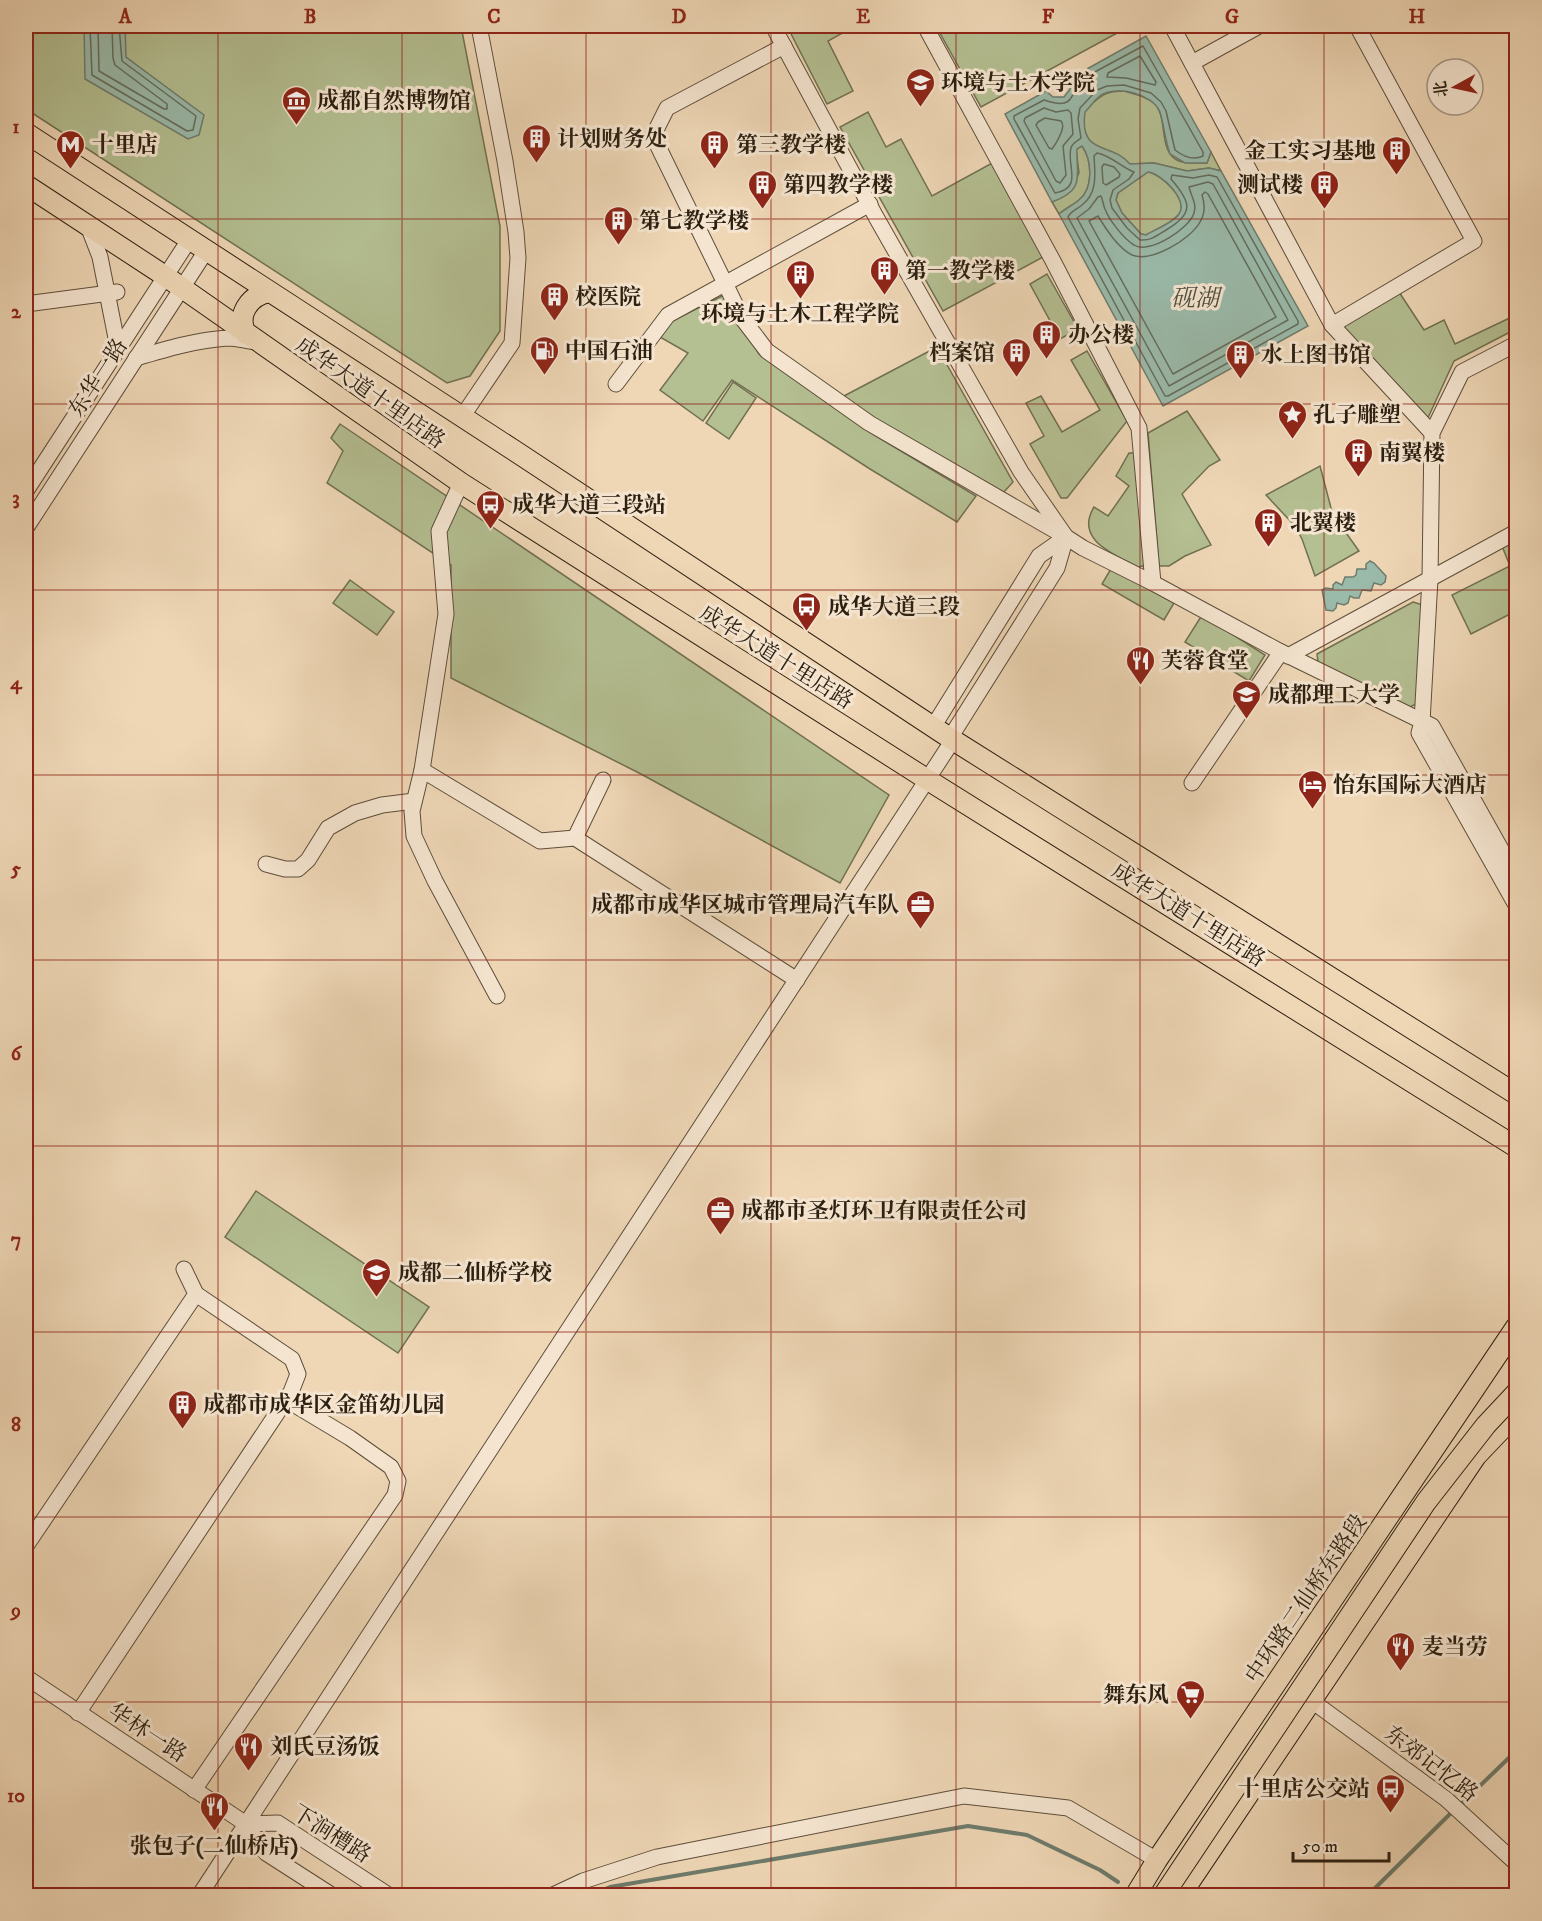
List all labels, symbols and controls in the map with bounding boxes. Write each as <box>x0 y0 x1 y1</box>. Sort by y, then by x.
text: A <box>118 5 133 30</box>
text: B <box>304 5 316 30</box>
text: C <box>487 5 501 30</box>
text: D <box>672 5 687 30</box>
text: E <box>856 5 870 30</box>
text: F <box>1042 5 1055 30</box>
text: G <box>1225 5 1239 30</box>
text: H <box>1409 5 1426 30</box>
north arrow <box>1425 57 1485 117</box>
school or university icon: 环境与土木学院 <box>904 66 936 108</box>
place label: 环境与土木学院 <box>941 70 1095 97</box>
text: 北 <box>1430 80 1452 98</box>
museum icon: 成都自然博物馆 <box>280 84 312 126</box>
place label: 成都自然博物馆 <box>317 88 471 115</box>
text: 1 <box>12 115 20 140</box>
building icon: 计划财务处 <box>520 122 552 164</box>
place label: 计划财务处 <box>557 126 667 153</box>
metro station icon: 十里店 <box>55 128 87 170</box>
building icon: 第三教学楼 <box>699 128 731 170</box>
place label: 十里店 <box>92 132 158 159</box>
place label: 第三教学楼 <box>736 132 846 159</box>
building icon: 金工实习基地 <box>1381 134 1413 176</box>
place label: 金工实习基地 <box>1244 138 1376 165</box>
building icon: 第四教学楼 <box>746 168 778 210</box>
building icon: 测试楼 <box>1308 168 1340 210</box>
place label: 第四教学楼 <box>783 172 893 199</box>
place label: 测试楼 <box>1237 172 1303 199</box>
building icon: 第七教学楼 <box>602 204 634 246</box>
place label: 第七教学楼 <box>639 208 749 235</box>
building icon: 第一教学楼 <box>868 254 900 296</box>
building icon: 环境与土木工程学院 <box>784 258 816 300</box>
place label: 第一教学楼 <box>905 258 1015 285</box>
building icon: 校医院 <box>538 280 570 322</box>
place label: 校医院 <box>575 284 641 311</box>
water label: 砚湖 <box>1171 284 1223 314</box>
text: 2 <box>11 300 22 325</box>
place label: 环境与土木工程学院 <box>701 301 899 328</box>
building icon: 办公楼 <box>1031 318 1063 360</box>
place label: 办公楼 <box>1068 322 1134 349</box>
street label: 成华大道十里店路 <box>290 332 450 455</box>
street label: 东华一路 <box>63 334 134 422</box>
fuel station icon: 中国石油 <box>528 334 560 376</box>
building icon: 档案馆 <box>1000 336 1032 378</box>
place label: 中国石油 <box>565 338 653 365</box>
building icon: 水上图书馆 <box>1224 338 1256 380</box>
place label: 档案馆 <box>929 340 995 367</box>
place label: 水上图书馆 <box>1261 342 1371 369</box>
place icon: 孔子雕塑 <box>1276 398 1308 440</box>
place label: 孔子雕塑 <box>1313 402 1401 429</box>
building icon: 南翼楼 <box>1342 436 1374 478</box>
place label: 南翼楼 <box>1379 440 1445 467</box>
text: 3 <box>12 486 20 511</box>
bus stop icon: 成华大道三段站 <box>475 488 507 530</box>
place label: 成华大道三段站 <box>512 492 666 519</box>
building icon: 北翼楼 <box>1253 506 1285 548</box>
place label: 北翼楼 <box>1290 510 1356 537</box>
bus stop icon: 成华大道三段 <box>791 590 823 632</box>
place label: 成华大道三段 <box>828 594 960 621</box>
street label: 成华大道十里店路 <box>694 599 858 715</box>
restaurant icon: 芙蓉食堂 <box>1124 644 1156 686</box>
place label: 芙蓉食堂 <box>1161 648 1249 675</box>
text: 4 <box>10 671 23 696</box>
school or university icon: 成都理工大学 <box>1231 678 1263 720</box>
place label: 成都理工大学 <box>1268 682 1400 709</box>
hotel icon: 怡东国际大酒店 <box>1296 768 1328 810</box>
place label: 怡东国际大酒店 <box>1333 772 1487 799</box>
text: 5 <box>10 857 21 882</box>
street label: 成华大道十里店路 <box>1106 857 1270 973</box>
office icon: 成都市成华区城市管理局汽车队 <box>904 888 936 930</box>
place label: 成都市成华区城市管理局汽车队 <box>591 892 899 919</box>
text: 6 <box>11 1042 23 1067</box>
office icon: 成都市圣灯环卫有限责任公司 <box>704 1194 736 1236</box>
place label: 成都市圣灯环卫有限责任公司 <box>741 1198 1027 1225</box>
text: 7 <box>11 1228 21 1253</box>
school or university icon: 成都二仙桥学校 <box>361 1256 393 1298</box>
place label: 成都二仙桥学校 <box>398 1260 552 1287</box>
building icon: 成都市成华区金笛幼儿园 <box>166 1388 198 1430</box>
place label: 成都市成华区金笛幼儿园 <box>203 1392 445 1419</box>
text: 8 <box>11 1413 21 1438</box>
street label: 中环路二仙桥东路段 <box>1240 1509 1373 1688</box>
text: 9 <box>9 1599 21 1624</box>
restaurant icon: 麦当劳 <box>1385 1630 1417 1672</box>
place label: 麦当劳 <box>1422 1634 1488 1661</box>
supermarket icon: 舞东风 <box>1174 1678 1206 1720</box>
place label: 舞东风 <box>1103 1682 1169 1709</box>
street label: 华林一路 <box>103 1698 191 1769</box>
street label: 东郊记忆路 <box>1379 1720 1483 1808</box>
restaurant icon: 刘氏豆汤饭 <box>233 1730 265 1772</box>
place label: 刘氏豆汤饭 <box>270 1734 380 1761</box>
bus stop icon: 十里店公交站 <box>1375 1772 1407 1814</box>
place label: 十里店公交站 <box>1238 1776 1370 1803</box>
text: 10 <box>7 1784 25 1809</box>
restaurant icon: 张包子(二仙桥店) <box>198 1790 230 1832</box>
street label: 下涧槽路 <box>287 1800 376 1869</box>
scale bar <box>1293 1825 1389 1863</box>
place label: 张包子(二仙桥店) <box>130 1833 298 1860</box>
text: 50 m <box>1302 1836 1338 1858</box>

